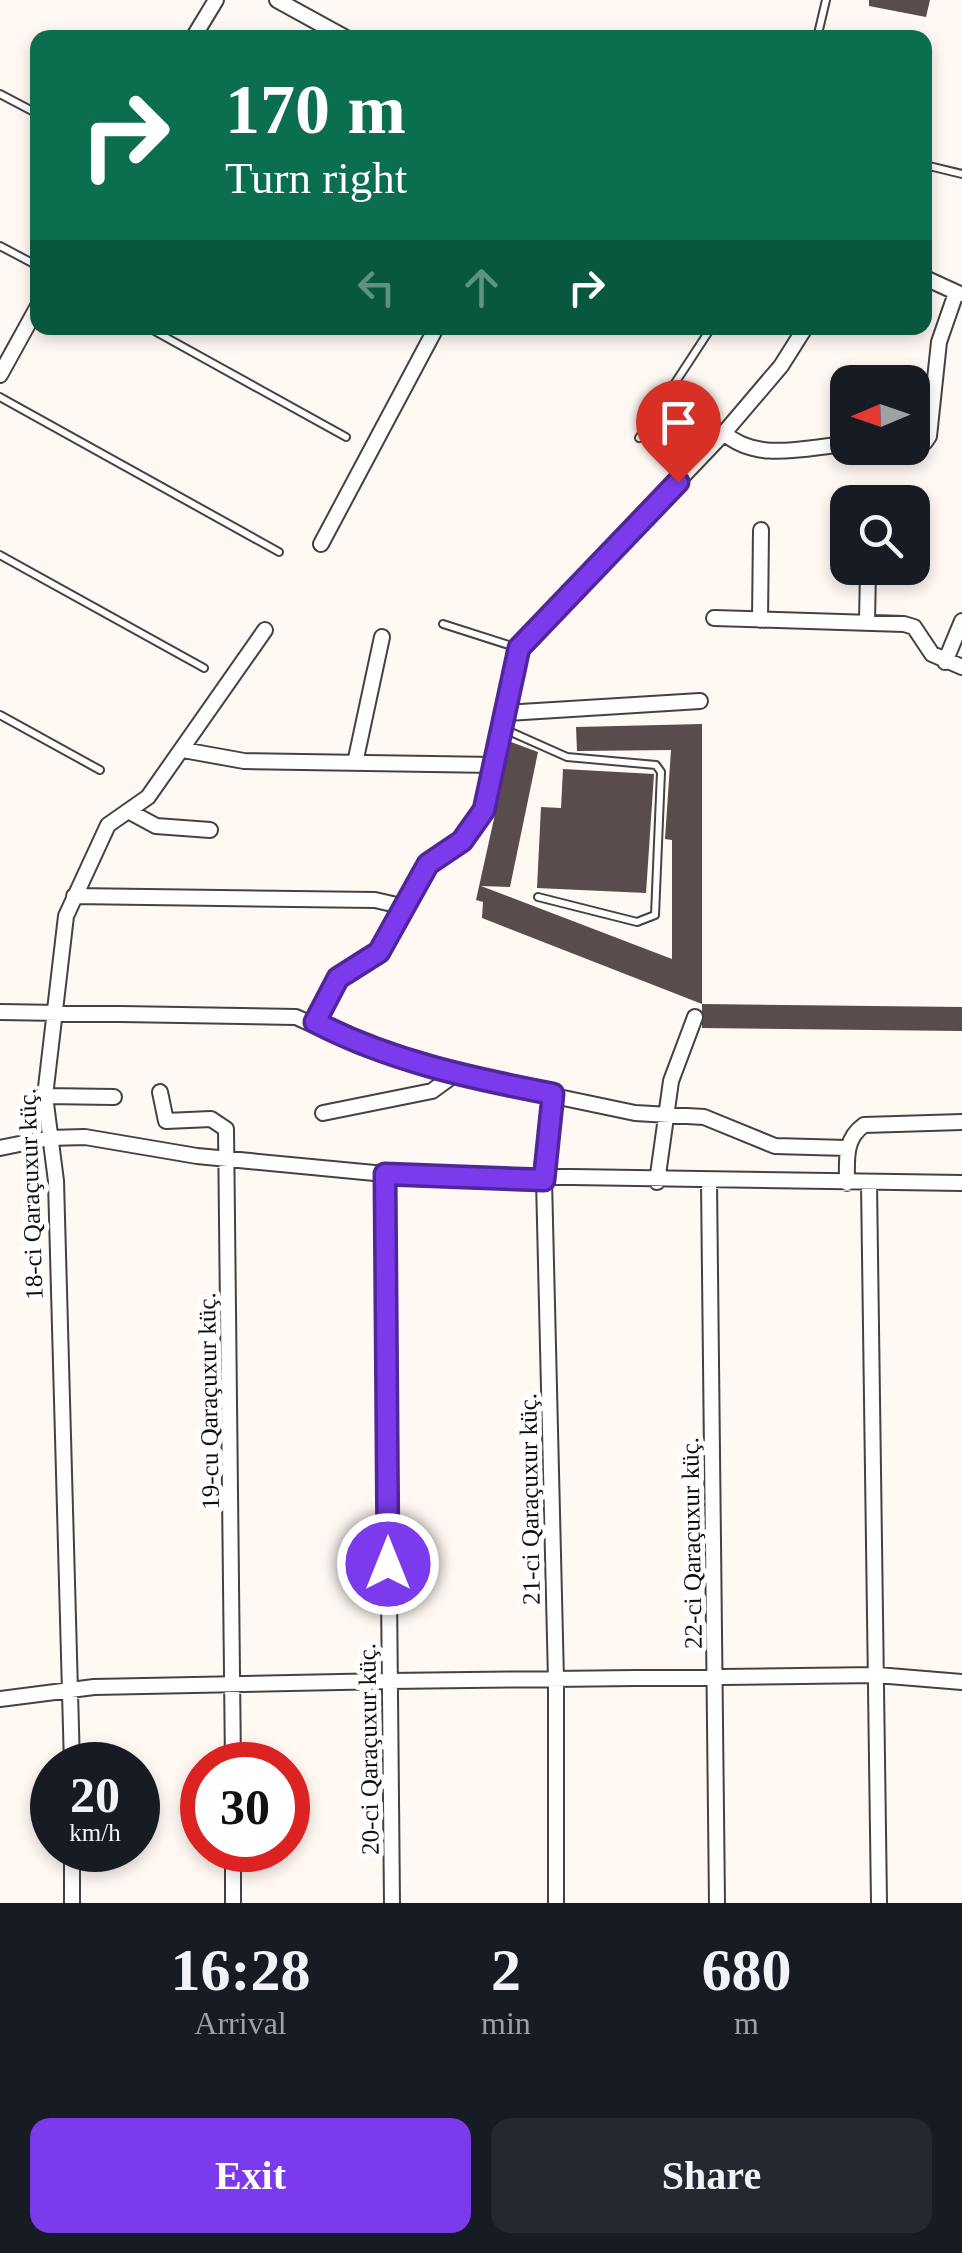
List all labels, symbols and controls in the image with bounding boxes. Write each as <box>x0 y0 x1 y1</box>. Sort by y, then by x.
icon: right <box>60 70 190 200</box>
text: 170 m <box>225 71 406 148</box>
text: Turn right <box>225 153 407 203</box>
icon: left <box>349 260 404 315</box>
icon: ahead <box>454 260 509 315</box>
icon: right <box>559 260 614 315</box>
north arrow <box>830 365 930 465</box>
map controls <box>830 365 930 585</box>
pin <box>636 380 721 483</box>
icon: arrive <box>651 395 706 450</box>
button: search <box>830 485 930 585</box>
street label: 18-ci Qaraçuxur küç. <box>13 1088 48 1300</box>
street label: 19-cu Qaraçuxur küç. <box>193 1292 224 1510</box>
street label: 21-ci Qaraçuxur küç. <box>514 1393 545 1605</box>
street label: 22-ci Qaraçuxur küç. <box>676 1437 707 1649</box>
position arrow <box>336 1512 440 1616</box>
street label: 20-ci Qaraçuxur küç. <box>353 1643 384 1855</box>
speed limit sign: 30 <box>180 1742 310 1872</box>
text: 20 <box>70 1767 120 1823</box>
text: km/h <box>69 1819 121 1846</box>
text: 16:28 <box>171 1937 311 2003</box>
text: 2 <box>491 1937 521 2003</box>
text: 680 <box>701 1937 791 2003</box>
text: Arrival <box>194 2005 287 2041</box>
text: min <box>481 2005 531 2041</box>
text: m <box>734 2005 759 2041</box>
button: Exit <box>30 2118 471 2233</box>
button: Share <box>491 2118 932 2233</box>

